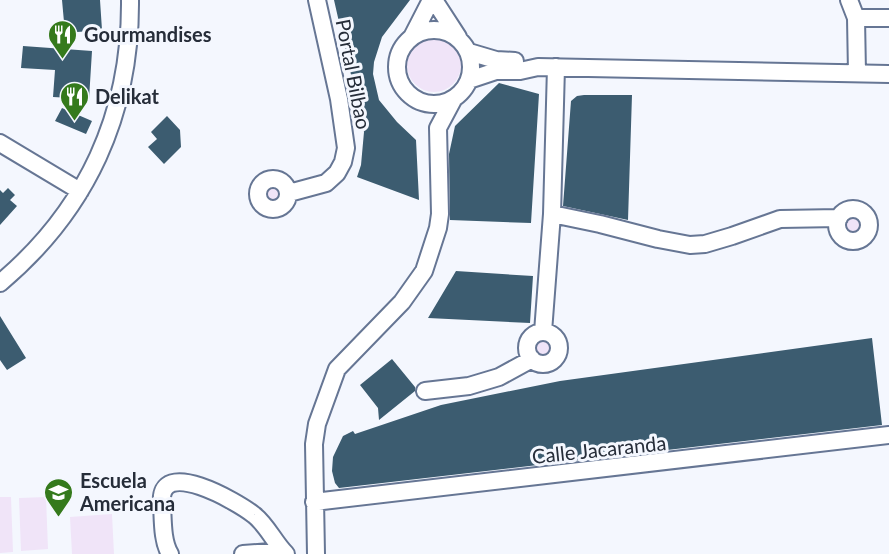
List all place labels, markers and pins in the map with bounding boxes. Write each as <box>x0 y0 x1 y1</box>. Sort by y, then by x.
restaurant icon: Gourmandises <box>47 18 79 60</box>
place label: Gourmandises <box>84 22 212 46</box>
restaurant icon: Delikat <box>58 80 90 122</box>
place label: Delikat <box>95 84 160 108</box>
place label: Escuela Americana <box>79 468 175 515</box>
school or university icon: Escuela Americana <box>43 476 75 518</box>

